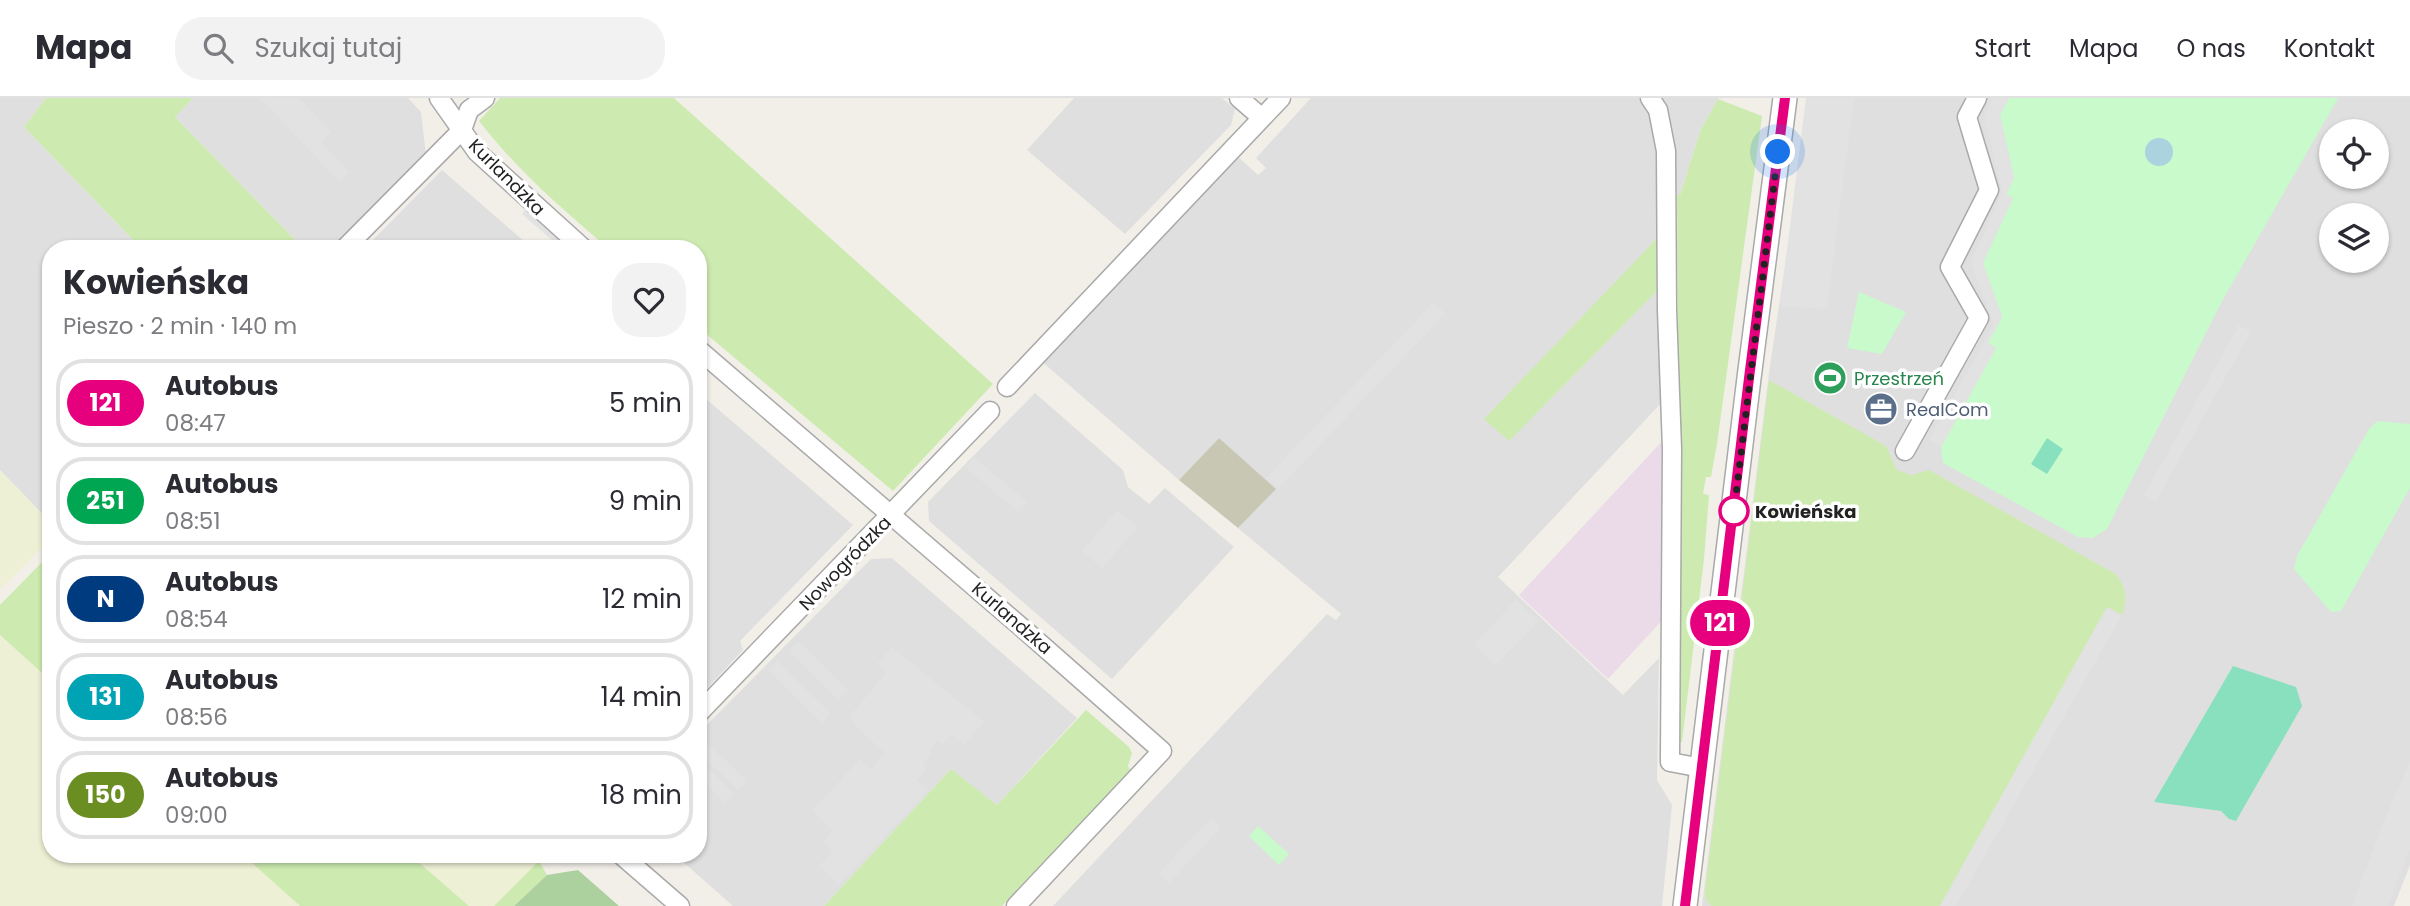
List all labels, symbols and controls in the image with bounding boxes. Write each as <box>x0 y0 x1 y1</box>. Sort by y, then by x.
search box <box>175 17 665 80</box>
text: Mapa <box>35 24 133 71</box>
icon: search <box>199 29 237 67</box>
text: Szukaj tutaj <box>255 30 402 66</box>
text: Start <box>1974 32 2031 65</box>
text: Mapa <box>2069 32 2138 65</box>
text: O nas <box>2176 32 2246 65</box>
text: Kontakt <box>2284 32 2375 65</box>
map controls <box>2319 119 2389 273</box>
button: locate <box>2319 119 2389 189</box>
street label: Kurlandzka <box>463 133 551 221</box>
your location <box>1760 134 1795 169</box>
button: layers <box>2319 203 2389 273</box>
text: Kowieńska <box>63 259 249 306</box>
button: heart <box>612 263 686 337</box>
text: Pieszo · 2 min · 140 m <box>63 310 297 342</box>
sports icon: Przestrzeń <box>1811 359 1849 397</box>
place label: Przestrzeń <box>1854 366 1944 391</box>
text: Autobus <box>165 368 279 404</box>
text: 5 min <box>609 385 682 421</box>
text: 121 <box>90 386 121 419</box>
office icon: RealCom <box>1862 390 1900 428</box>
place label: RealCom <box>1906 397 1989 422</box>
text: 08:47 <box>165 407 226 439</box>
text: Autobus <box>165 466 279 502</box>
text: 9 min <box>609 483 682 519</box>
text: 251 <box>86 484 125 517</box>
marker: Kowieńska <box>1719 496 1749 526</box>
place label: Kowieńska <box>1755 499 1857 524</box>
text: 08:51 <box>165 505 221 537</box>
street label: Nowogródzka <box>793 510 897 616</box>
text: Autobus <box>165 564 279 600</box>
street label: Kurlandzka <box>966 576 1058 660</box>
text: 12 min <box>602 581 682 617</box>
text: N <box>96 582 115 615</box>
line badge: 121 <box>1680 600 1760 646</box>
text: 08:54 <box>165 603 228 635</box>
text: 121 <box>1704 606 1736 639</box>
text: Autobus <box>165 662 279 698</box>
text: 14 min <box>601 679 682 715</box>
text: 131 <box>89 680 122 713</box>
text: 08:56 <box>165 701 228 733</box>
text: Autobus <box>165 760 279 796</box>
text: 18 min <box>601 777 682 813</box>
text: 150 <box>85 778 126 811</box>
text: 09:00 <box>165 799 228 831</box>

